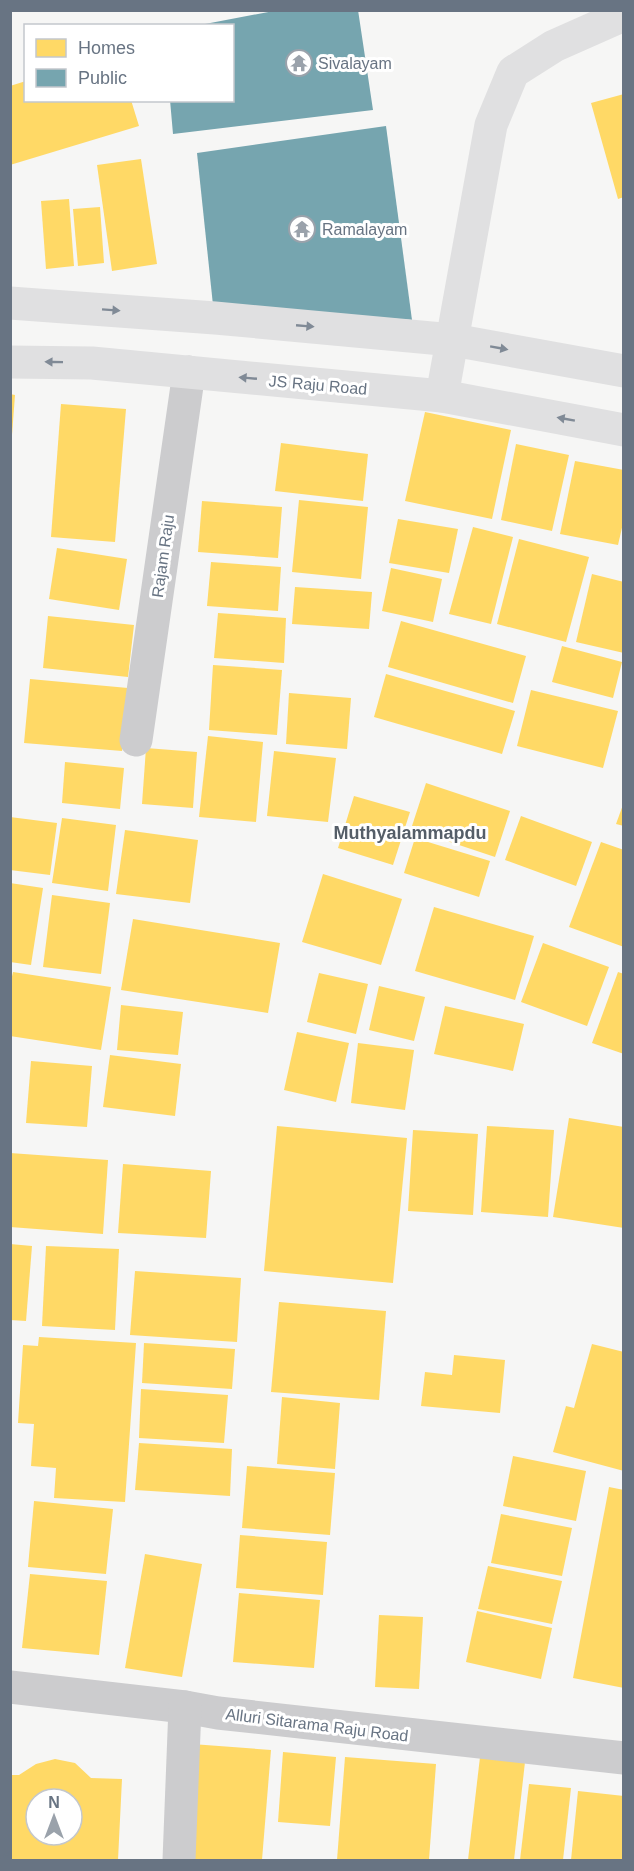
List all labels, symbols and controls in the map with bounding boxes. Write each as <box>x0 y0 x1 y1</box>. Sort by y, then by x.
legend <box>24 24 234 102</box>
text: Homes <box>78 38 135 58</box>
temple icon: Sivalayam <box>284 48 314 78</box>
place label: Sivalayam <box>318 55 392 72</box>
text: Public <box>78 68 127 88</box>
temple icon: Ramalayam <box>287 214 317 244</box>
place label: Ramalayam <box>322 221 407 238</box>
one-way arrow <box>101 305 120 315</box>
one-way arrow <box>296 321 315 331</box>
one-way arrow <box>489 344 508 353</box>
one-way arrow <box>44 357 63 367</box>
street label: JS Raju Road <box>268 372 368 398</box>
one-way arrow <box>238 373 257 383</box>
one-way arrow <box>556 414 575 423</box>
street label: Rajam Raju <box>149 513 177 599</box>
district label: Muthyalammapdu <box>333 823 487 843</box>
street label: Alluri Sitarama Raju Road <box>225 1705 409 1745</box>
north arrow <box>24 1787 84 1847</box>
text: N <box>48 1794 60 1811</box>

